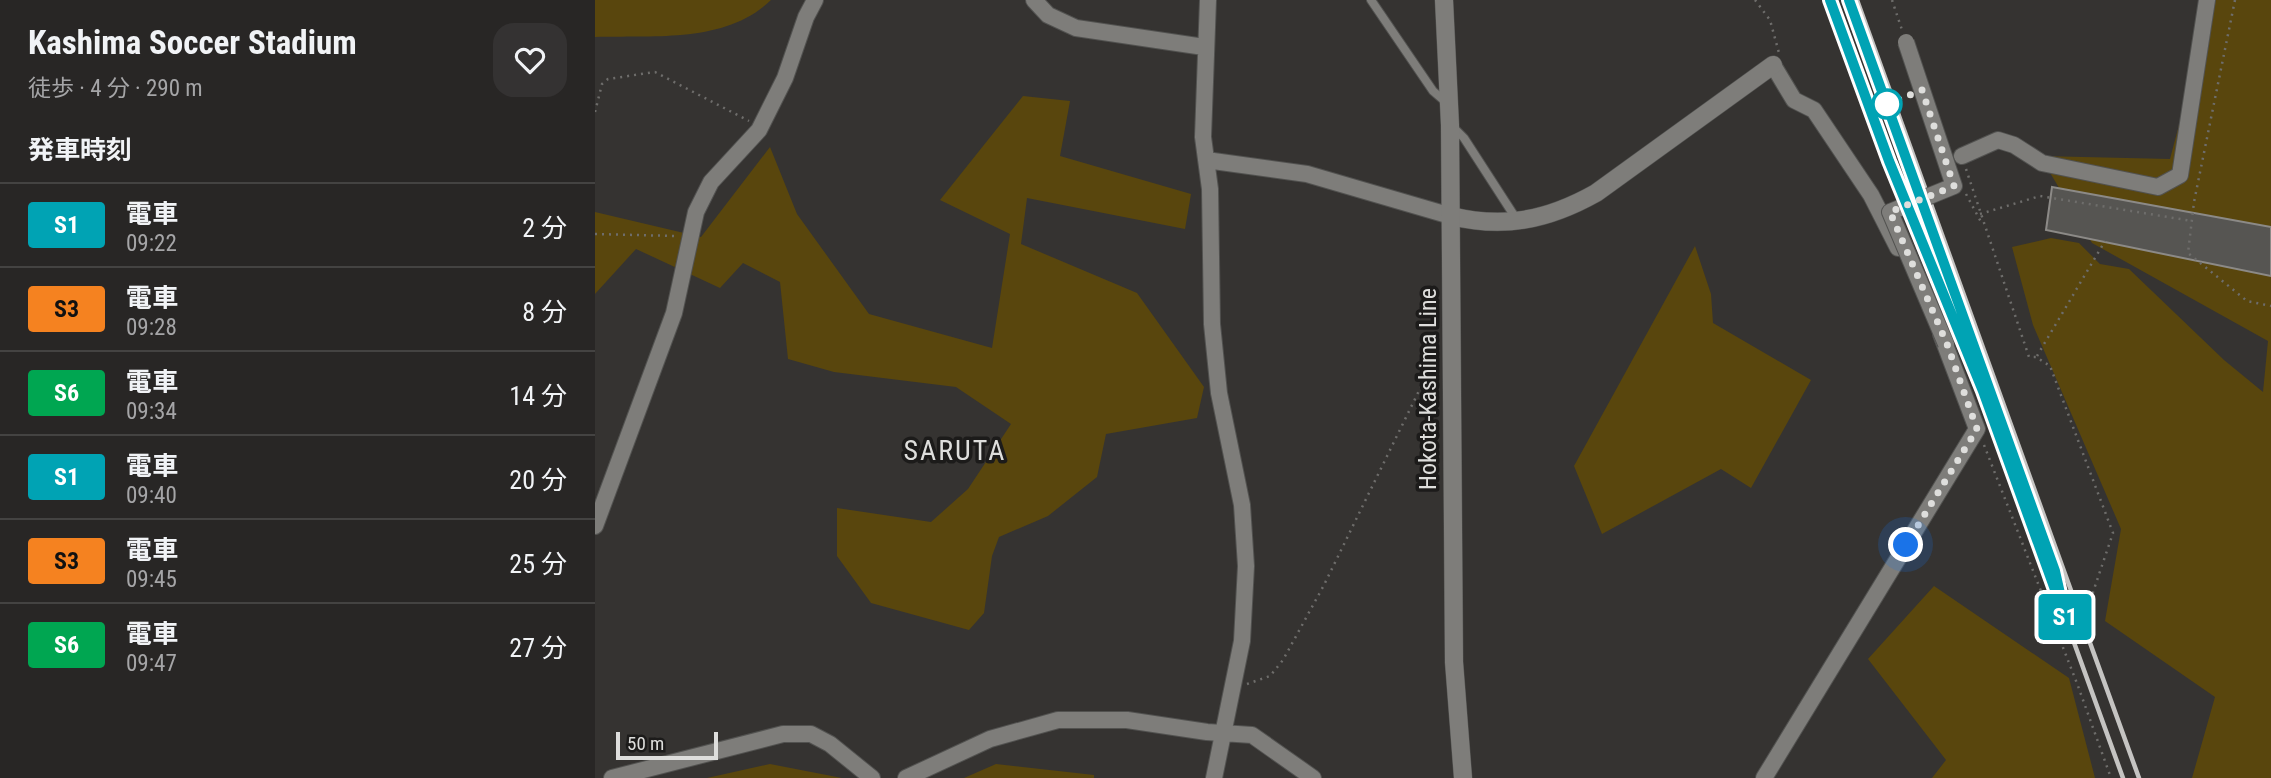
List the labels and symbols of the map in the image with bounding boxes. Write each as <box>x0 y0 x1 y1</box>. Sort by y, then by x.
unlabelled marker <box>1872 89 1902 119</box>
street label: Hokota-Kashima Line <box>1414 288 1442 490</box>
district label: SARUTA <box>904 434 1006 467</box>
your location <box>1888 527 1923 562</box>
line badge: S1 <box>2033 594 2097 640</box>
scale bar <box>616 729 717 761</box>

